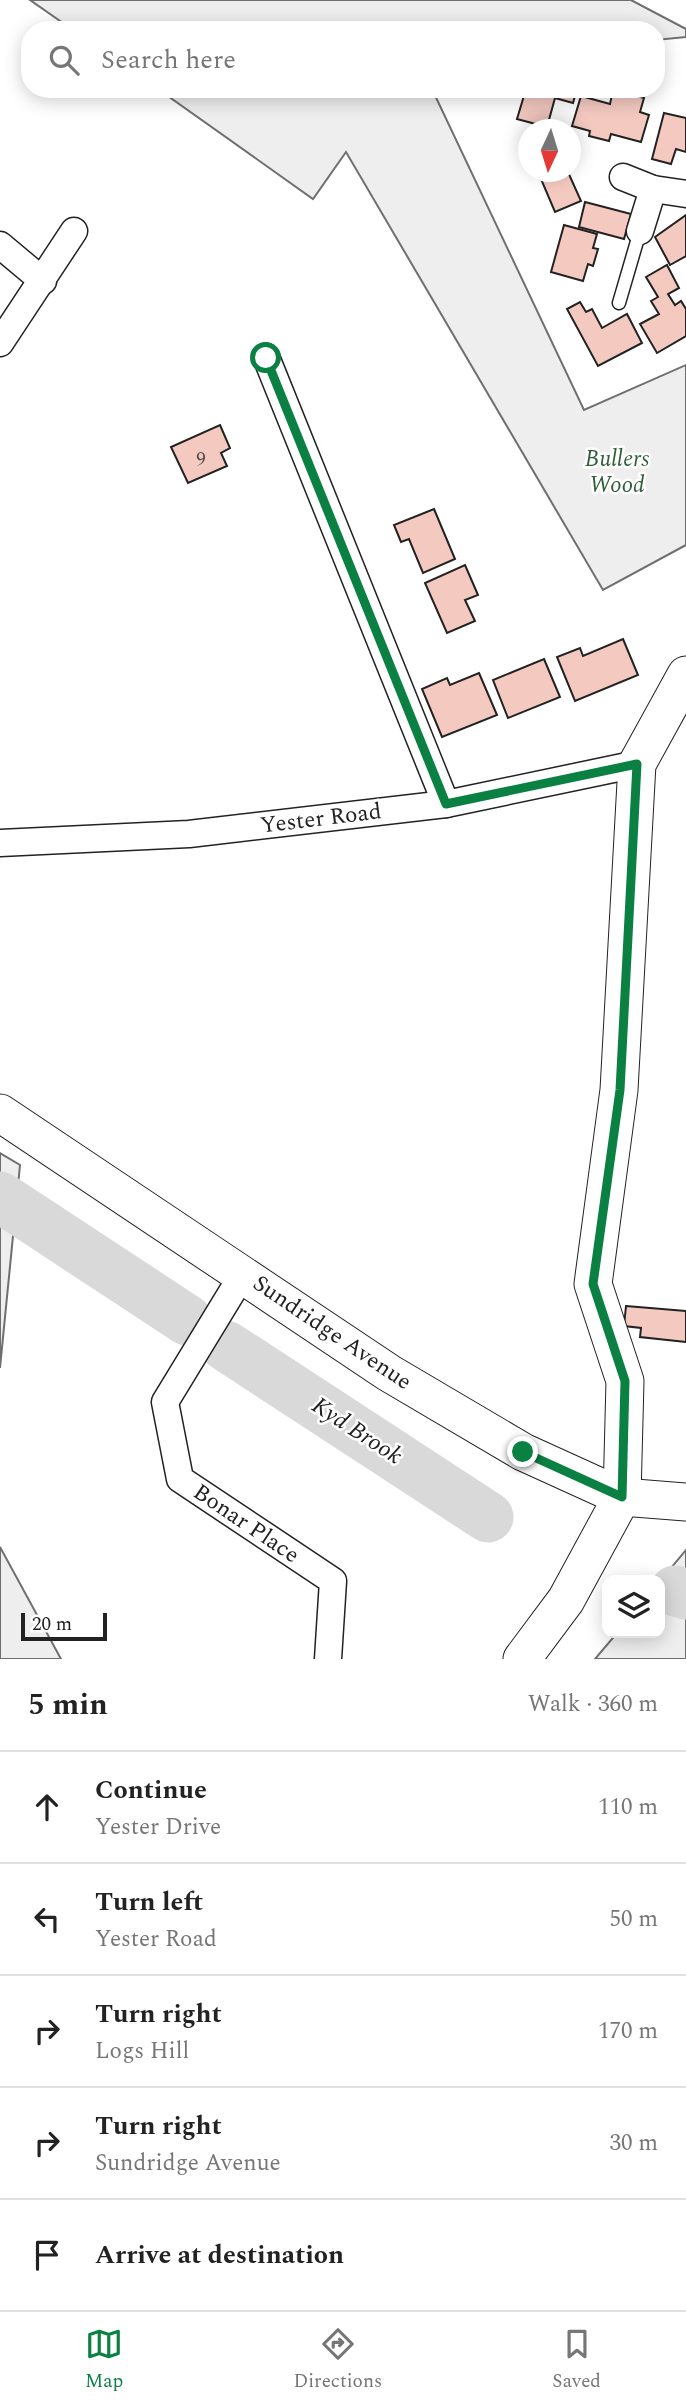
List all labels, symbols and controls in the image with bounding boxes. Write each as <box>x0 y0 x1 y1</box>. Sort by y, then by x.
search box <box>21 21 665 98</box>
text: Search here <box>101 40 236 80</box>
icon: search <box>45 41 83 79</box>
north arrow <box>518 119 581 182</box>
route start <box>250 342 281 373</box>
park label: Bullers Wood <box>585 442 649 503</box>
house number: 9 <box>196 445 206 474</box>
street label: Yester Road <box>258 794 384 844</box>
street label: Sundridge Avenue <box>245 1267 419 1399</box>
water label: Kyd Brook <box>304 1388 410 1474</box>
route end <box>507 1436 538 1467</box>
street label: Bonar Place <box>186 1475 306 1573</box>
map controls <box>602 1575 665 1638</box>
button: layers <box>602 1575 665 1638</box>
scale bar <box>21 1610 107 1642</box>
text: 20 m <box>32 1610 72 1639</box>
text: 5 min <box>28 1682 108 1728</box>
text: Walk · 360 m <box>528 1687 658 1722</box>
text: Continue <box>95 1770 207 1810</box>
icon: ahead <box>28 1788 66 1826</box>
text: 110 m <box>598 1790 658 1825</box>
text: Yester Drive <box>95 1810 221 1845</box>
text: Turn left <box>95 1882 203 1922</box>
icon: left <box>28 1900 66 1938</box>
text: 50 m <box>609 1902 658 1937</box>
text: Yester Road <box>95 1922 217 1957</box>
text: Turn right <box>95 1994 222 2034</box>
icon: right <box>28 2012 66 2050</box>
text: 170 m <box>598 2014 658 2049</box>
text: Logs Hill <box>95 2034 189 2069</box>
text: Turn right <box>95 2106 222 2146</box>
icon: right <box>28 2124 66 2162</box>
text: 30 m <box>609 2126 658 2161</box>
text: Sundridge Avenue <box>95 2146 281 2181</box>
text: Arrive at destination <box>95 2235 344 2275</box>
icon: arrive <box>28 2236 66 2274</box>
tab: Map <box>85 2325 123 2396</box>
tab: Directions <box>293 2325 382 2396</box>
tab: Saved <box>552 2325 601 2396</box>

